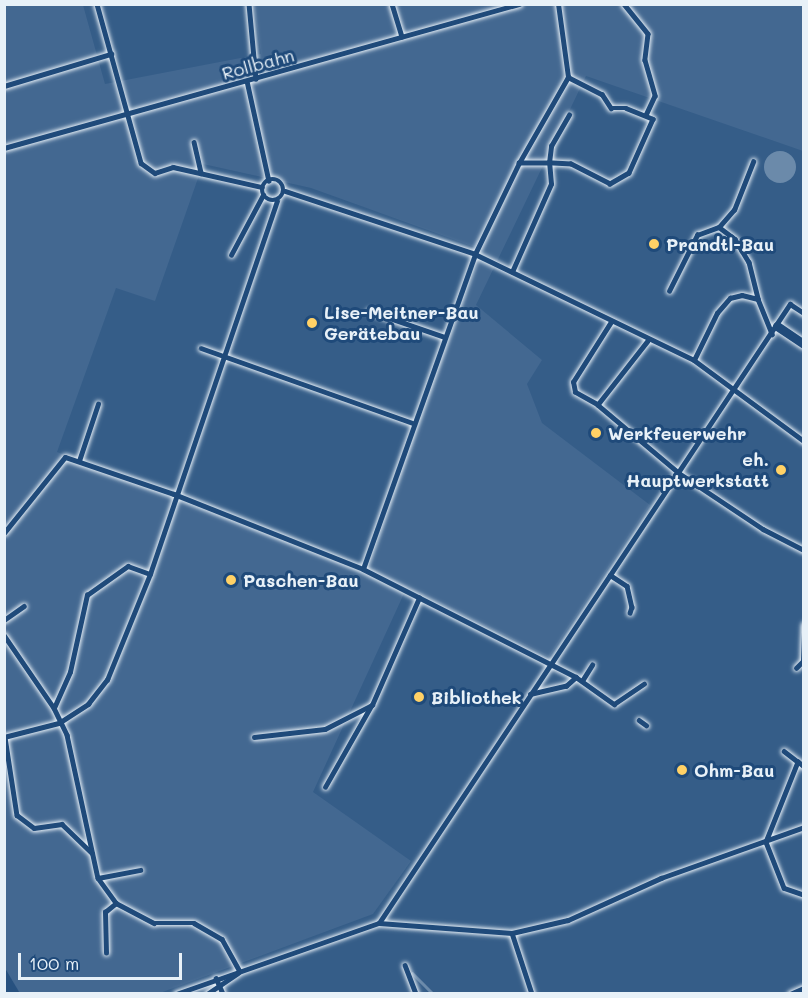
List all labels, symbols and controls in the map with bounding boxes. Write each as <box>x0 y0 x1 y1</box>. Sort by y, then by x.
street label: Rollbahn <box>219 44 297 84</box>
place label: Prandtl-Bau <box>666 233 774 255</box>
marker: Prandtl-Bau <box>647 237 661 251</box>
place label: Lise-Meitner-Bau Gerätebau <box>324 302 479 344</box>
marker: Lise-Meitner-Bau Gerätebau <box>305 316 319 330</box>
place label: Werkfeuerwehr <box>608 422 746 444</box>
marker: Werkfeuerwehr <box>589 426 603 440</box>
place label: eh. Hauptwerkstatt <box>626 449 769 492</box>
marker: eh. Hauptwerkstatt <box>774 463 788 477</box>
place label: Paschen-Bau <box>243 569 359 591</box>
marker: Paschen-Bau <box>224 573 238 587</box>
place label: Bibliothek <box>431 686 521 708</box>
marker: Bibliothek <box>412 690 426 704</box>
place label: Ohm-Bau <box>694 759 774 781</box>
marker: Ohm-Bau <box>675 763 689 777</box>
scale bar <box>21 941 184 979</box>
text: 100 m <box>29 951 79 975</box>

